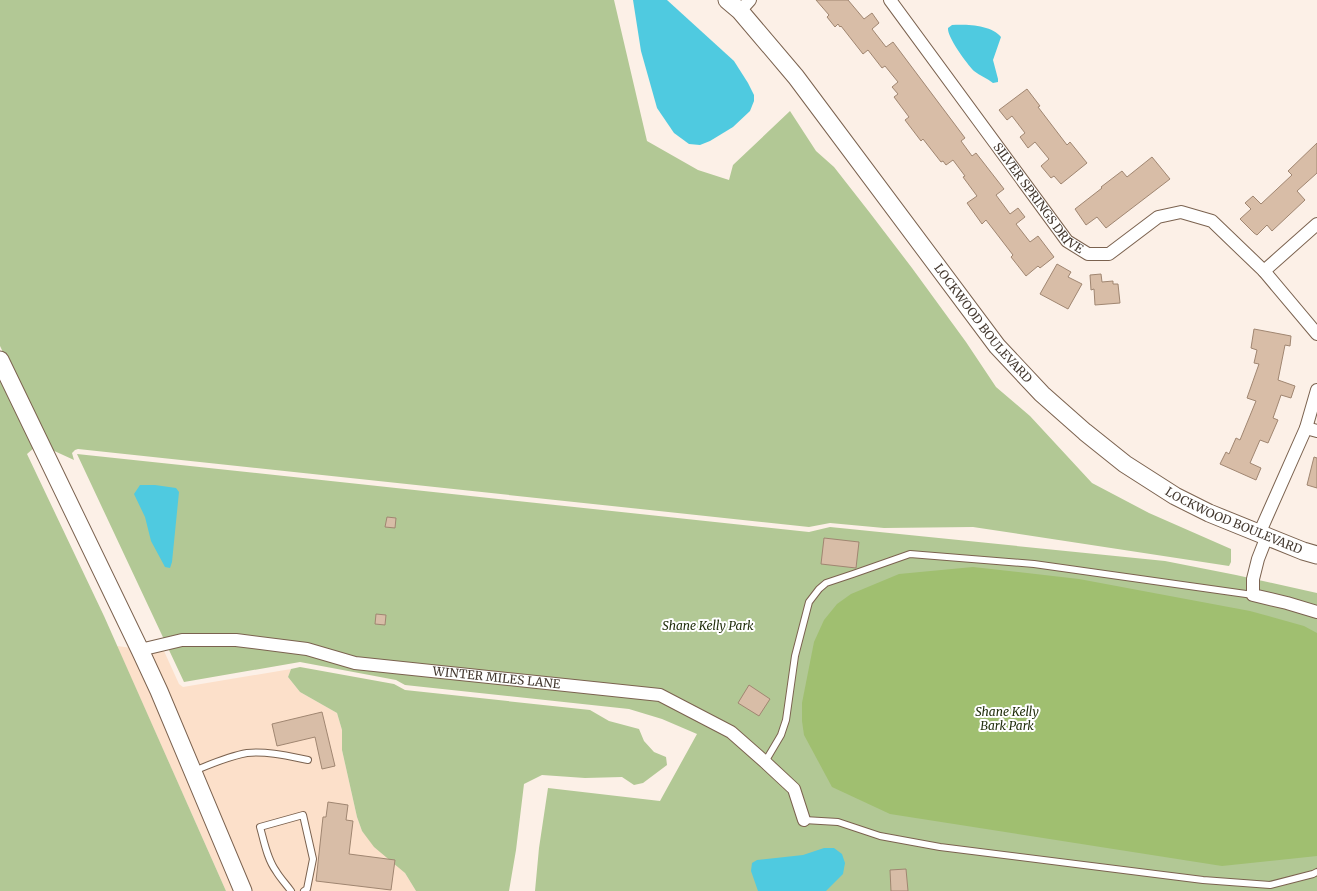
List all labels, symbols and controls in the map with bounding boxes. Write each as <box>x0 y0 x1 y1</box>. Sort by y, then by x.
street label: SILVER SPRINGS DRIVE <box>990 140 1087 257</box>
street label: LOCKWOOD BOULEVARD <box>931 261 1035 386</box>
street label: LOCKWOOD BOULEVARD <box>1163 484 1305 557</box>
park label: Shane Kelly Park <box>662 618 754 633</box>
street label: WINTER MILES LANE <box>431 663 561 692</box>
park label: Shane Kelly Bark Park <box>975 704 1039 733</box>

